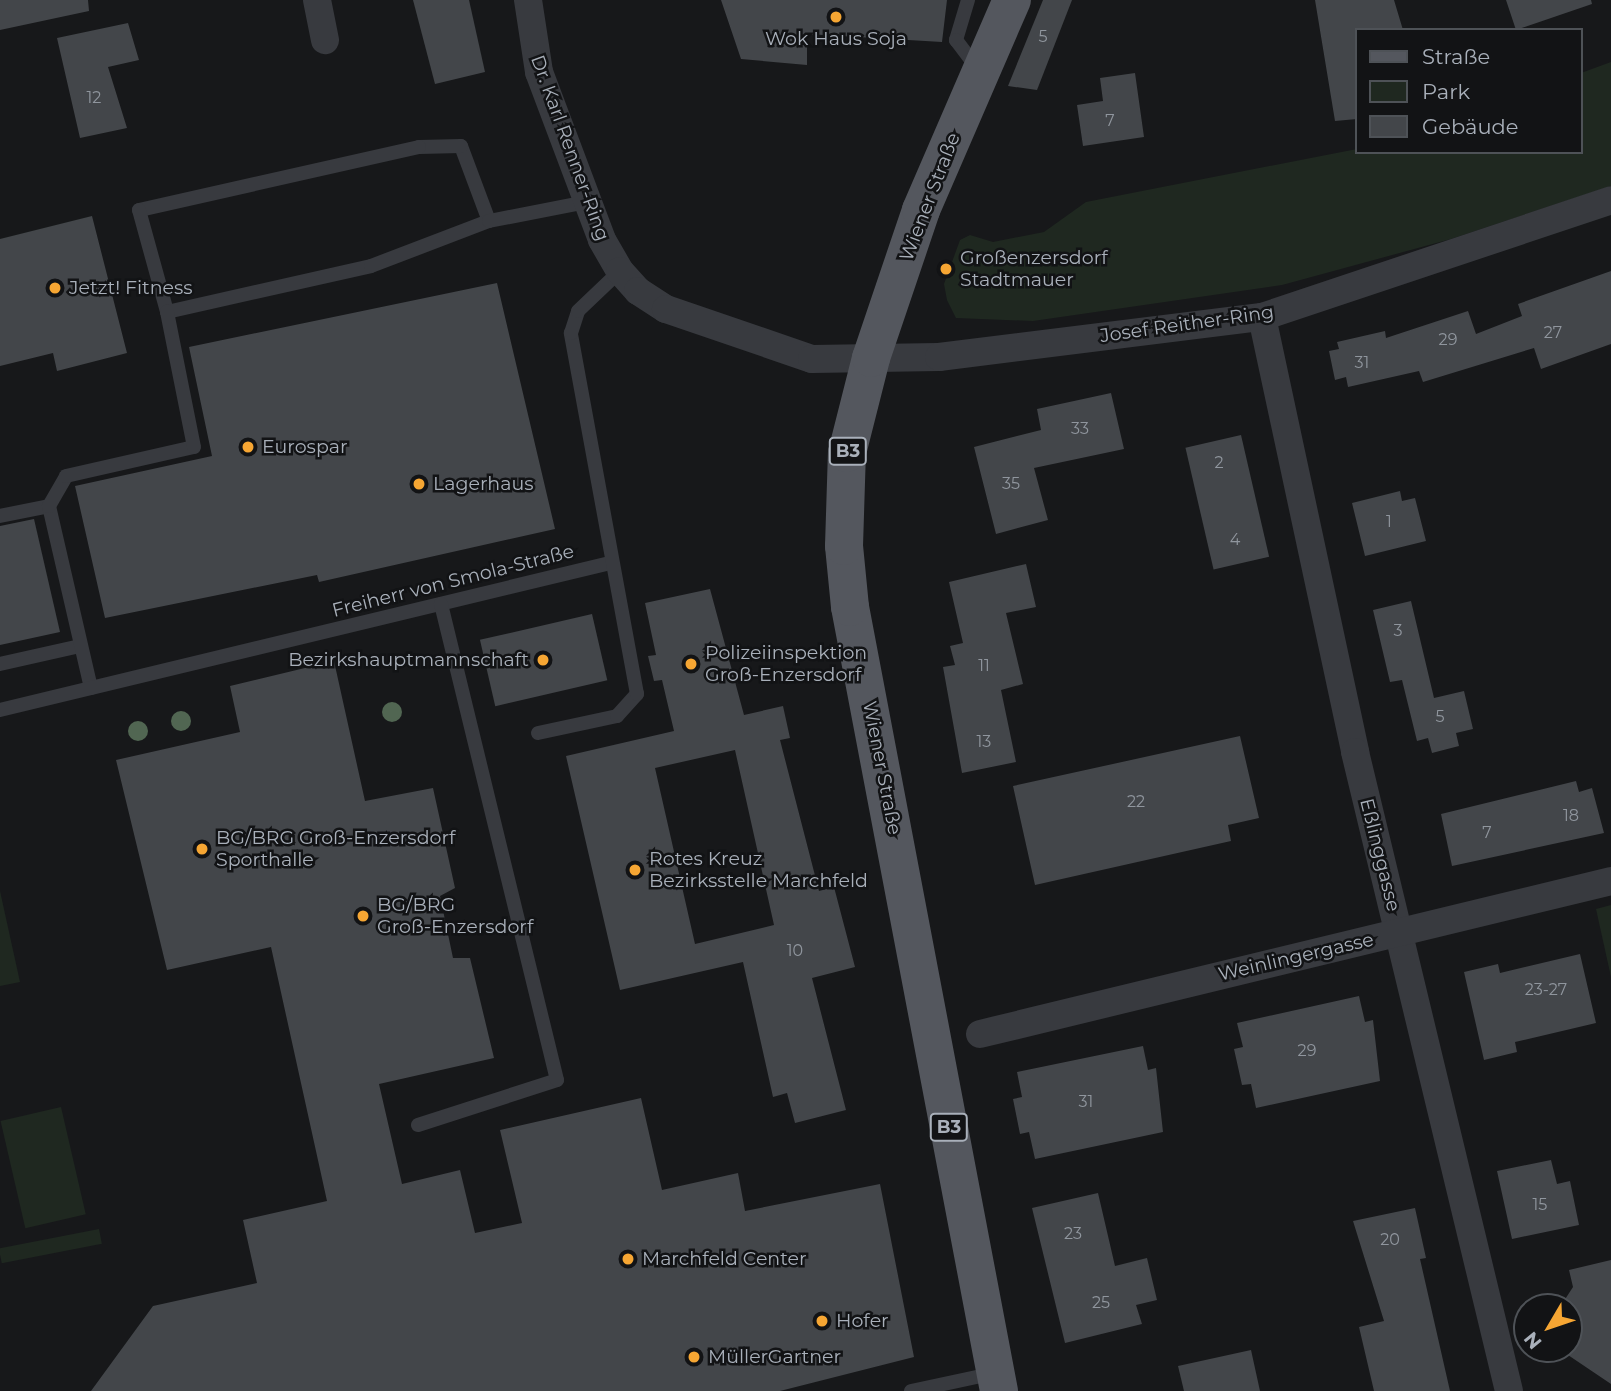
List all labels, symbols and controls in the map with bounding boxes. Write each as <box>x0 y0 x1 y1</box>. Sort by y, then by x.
marker: Wok Haus Soja <box>828 9 844 25</box>
house number: 5 <box>1038 27 1048 47</box>
place label: Wok Haus Soja <box>765 28 907 50</box>
legend <box>1356 28 1583 154</box>
text: Straße <box>1422 44 1490 69</box>
street label: Dr. Karl Renner-Ring <box>526 52 614 244</box>
text: Park <box>1422 79 1470 104</box>
house number: 12 <box>87 88 101 108</box>
house number: 7 <box>1105 111 1115 131</box>
text: Gebäude <box>1422 114 1519 139</box>
street label: Wiener Straße <box>895 129 965 265</box>
place label: Großenzersdorf Stadtmauer <box>960 247 1108 291</box>
marker: Großenzersdorf Stadtmauer <box>938 261 954 277</box>
place label: Jetzt! Fitness <box>69 277 193 299</box>
marker: Jetzt! Fitness <box>47 280 63 296</box>
street label: Josef Reither-Ring <box>1099 301 1275 347</box>
house number: 27 <box>1544 323 1562 343</box>
house number: 29 <box>1439 330 1457 350</box>
house number: 31 <box>1355 353 1369 373</box>
house number: 33 <box>1071 419 1089 439</box>
place label: Eurospar <box>262 436 348 458</box>
road number: B3 <box>829 436 867 466</box>
marker: Eurospar <box>240 439 256 455</box>
house number: 2 <box>1214 453 1224 473</box>
place label: Lagerhaus <box>433 473 533 495</box>
house number: 35 <box>1002 474 1020 494</box>
marker: Lagerhaus <box>411 476 427 492</box>
house number: 1 <box>1386 512 1392 532</box>
house number: 4 <box>1230 530 1240 550</box>
street label: Freiherr von Smola-Straße <box>330 540 576 622</box>
house number: 3 <box>1393 621 1403 641</box>
place label: Polizeiinspektion Groß-Enzersdorf <box>705 642 867 686</box>
place label: Bezirkshauptmannschaft <box>288 649 529 671</box>
marker: Bezirkshauptmannschaft <box>535 652 551 668</box>
marker: Polizeiinspektion Groß-Enzersdorf <box>683 656 699 672</box>
house number: 11 <box>978 656 990 676</box>
street label: Wiener Straße <box>858 699 906 837</box>
house number: 5 <box>1435 707 1445 727</box>
house number: 13 <box>977 732 991 752</box>
house number: 22 <box>1127 792 1145 812</box>
street label: Eßlinggasse <box>1355 796 1405 914</box>
house number: 18 <box>1563 806 1579 826</box>
house number: 7 <box>1482 823 1492 843</box>
place label: BG/BRG Groß-Enzersdorf Sporthalle <box>216 827 455 871</box>
marker: BG/BRG Groß-Enzersdorf Sporthalle <box>194 841 210 857</box>
place label: Rotes Kreuz Bezirksstelle Marchfeld <box>649 848 868 892</box>
marker: Rotes Kreuz Bezirksstelle Marchfeld <box>627 862 643 878</box>
place label: BG/BRG Groß-Enzersdorf <box>377 894 533 938</box>
marker: BG/BRG Groß-Enzersdorf <box>355 908 371 924</box>
street label: Weinlingergasse <box>1216 928 1376 986</box>
house number: 10 <box>787 941 803 961</box>
house number: 23-27 <box>1525 980 1567 1000</box>
house number: 29 <box>1298 1041 1316 1061</box>
house number: 31 <box>1079 1092 1093 1112</box>
road number: B3 <box>930 1112 968 1142</box>
house number: 15 <box>1533 1195 1547 1215</box>
house number: 23 <box>1064 1224 1082 1244</box>
house number: 20 <box>1380 1230 1400 1250</box>
place label: Marchfeld Center <box>642 1248 807 1270</box>
marker: Marchfeld Center <box>620 1251 636 1267</box>
house number: 25 <box>1092 1293 1110 1313</box>
north arrow <box>1513 1293 1583 1363</box>
place label: Hofer <box>836 1310 889 1332</box>
marker: Hofer <box>814 1313 830 1329</box>
text: N <box>1519 1327 1547 1353</box>
place label: MüllerGartner <box>708 1346 841 1368</box>
marker: MüllerGartner <box>686 1349 702 1365</box>

